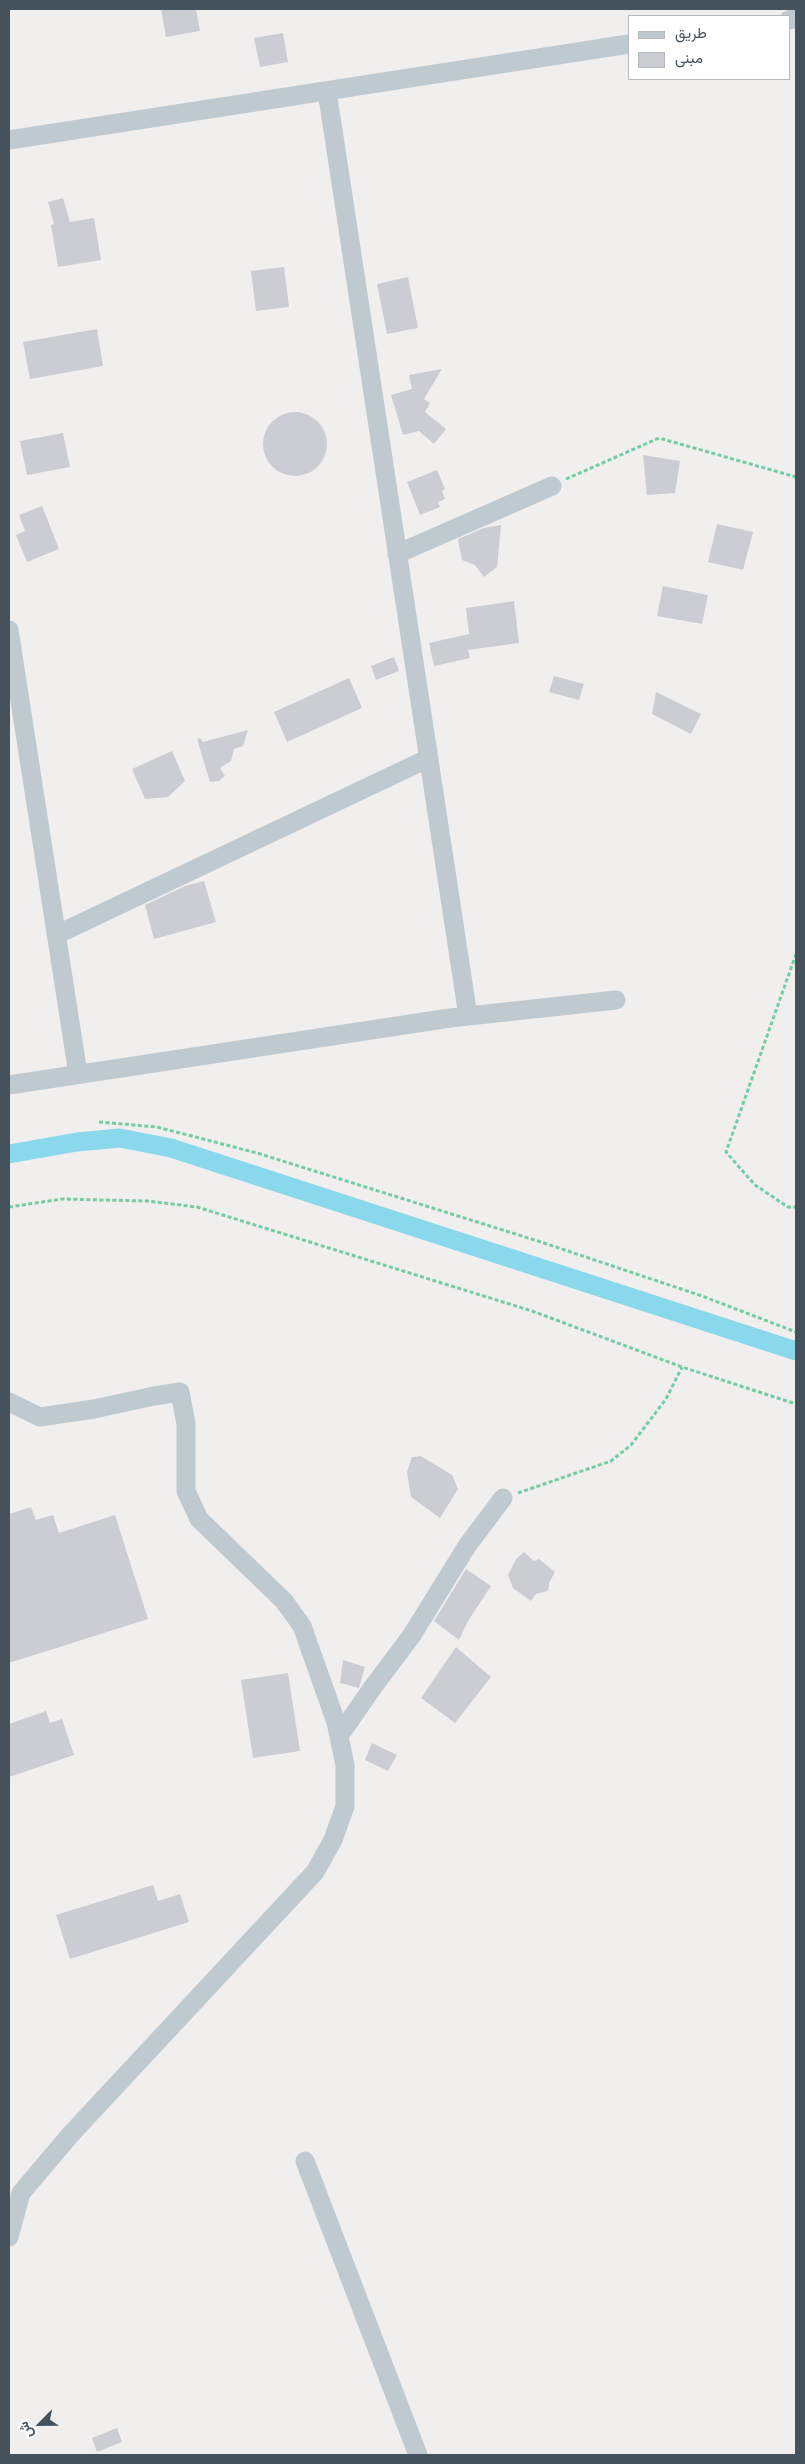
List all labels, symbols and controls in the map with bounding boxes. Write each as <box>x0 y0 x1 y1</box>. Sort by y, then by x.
legend <box>628 15 790 80</box>
text: طريق <box>675 26 707 41</box>
text: مبنى <box>675 51 703 66</box>
north arrow <box>15 2399 65 2449</box>
text: ش <box>16 2419 36 2440</box>

